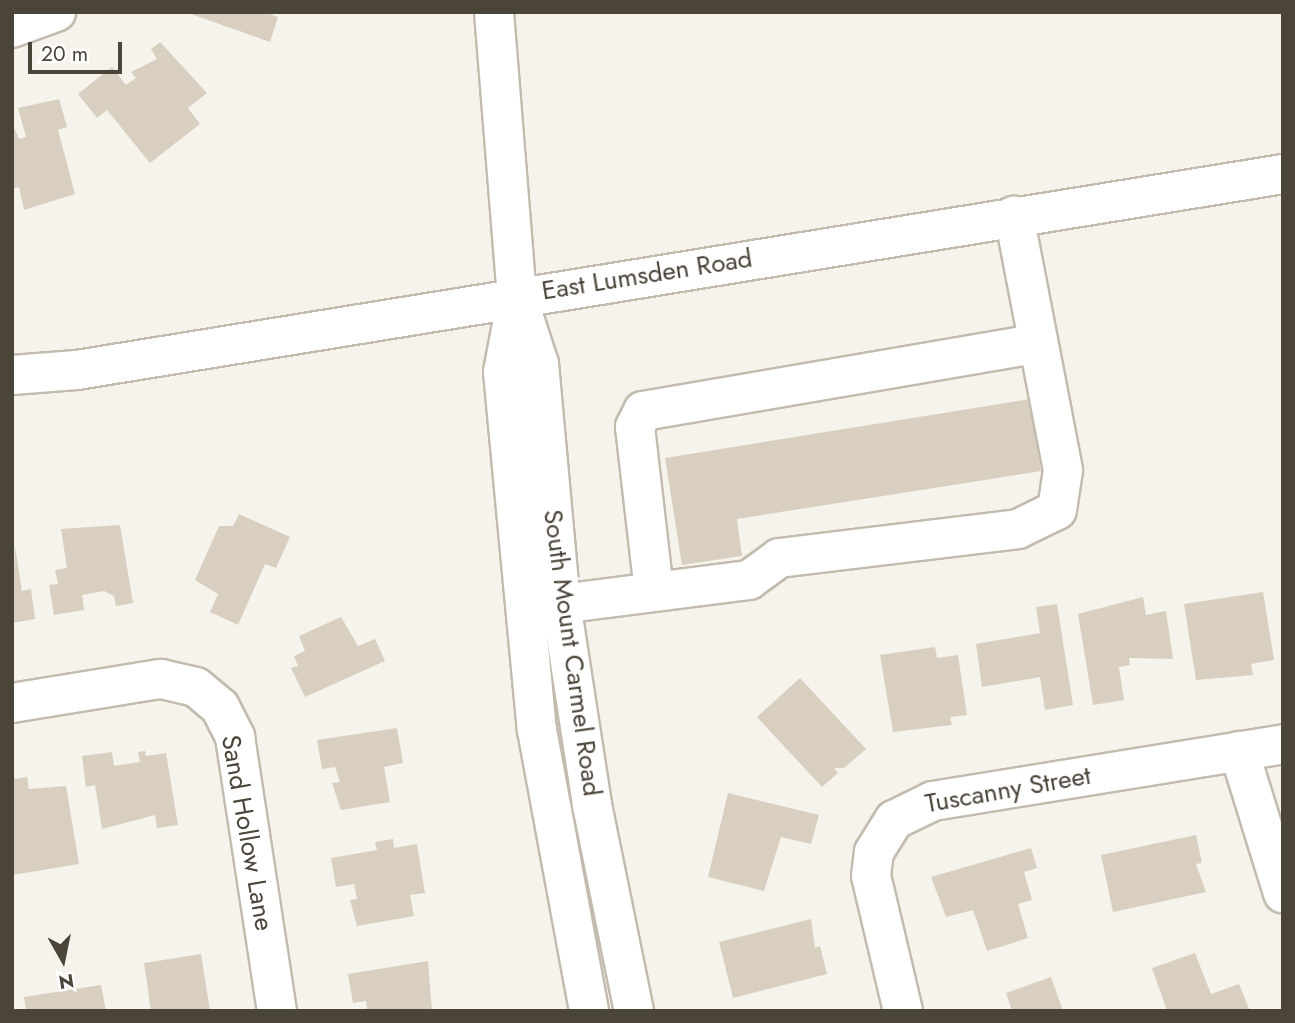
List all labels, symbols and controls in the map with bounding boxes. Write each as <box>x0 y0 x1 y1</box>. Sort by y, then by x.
scale bar <box>32 28 126 72</box>
text: 20 m <box>41 39 88 69</box>
street label: East Lumsden Road <box>540 243 754 307</box>
street label: South Mount Carmel Road <box>536 508 608 798</box>
street label: Sand Hollow Lane <box>214 733 280 933</box>
street label: Tuscanny Street <box>923 760 1093 820</box>
north arrow <box>28 925 98 995</box>
text: N <box>57 967 76 996</box>

